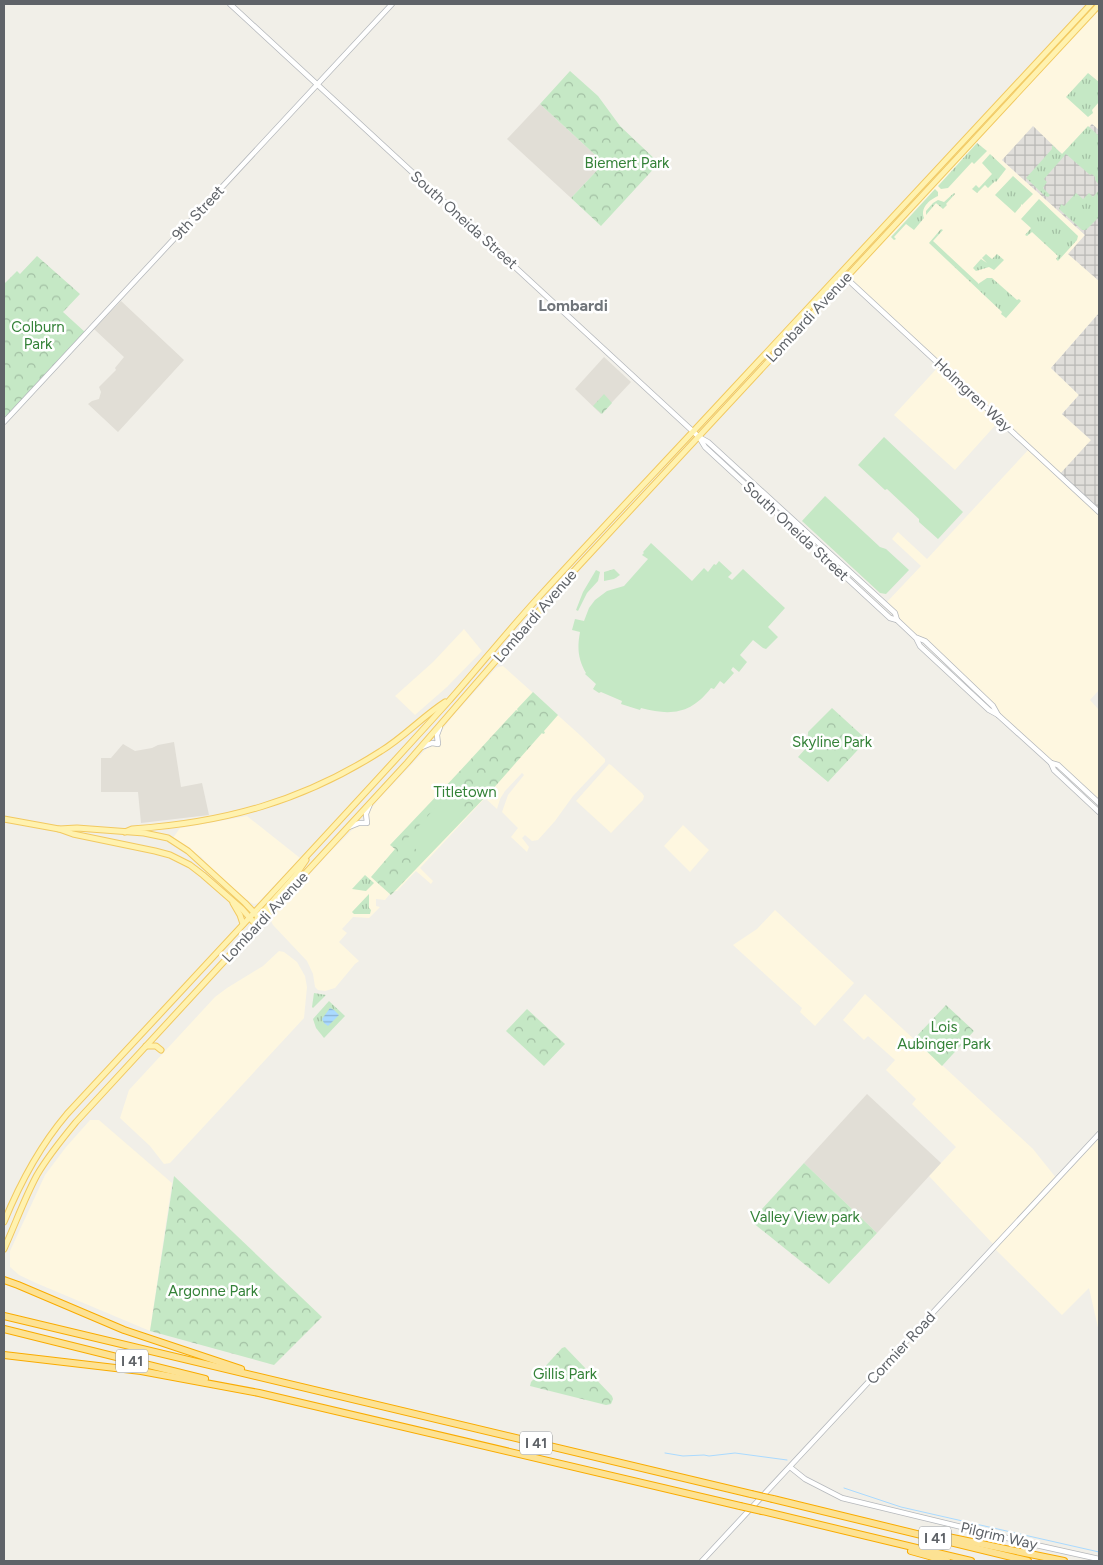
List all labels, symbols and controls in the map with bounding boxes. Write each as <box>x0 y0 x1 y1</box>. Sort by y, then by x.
park label: Biemert Park <box>585 154 670 172</box>
street label: South Oneida Street <box>407 167 521 273</box>
street label: 9th Street <box>168 182 228 244</box>
street label: Lombardi Avenue <box>762 268 856 366</box>
district label: Lombardi <box>538 296 608 315</box>
park label: Colburn Park <box>11 318 65 353</box>
street label: Holmgren Way <box>931 355 1016 436</box>
street label: South Oneida Street <box>739 477 853 585</box>
street label: Lombardi Avenue <box>490 566 580 666</box>
park label: Skyline Park <box>792 733 873 751</box>
park label: Titletown <box>433 783 497 801</box>
street label: Lombardi Avenue <box>218 868 312 966</box>
park label: Lois Aubinger Park <box>897 1018 991 1053</box>
park label: Valley View park <box>750 1208 861 1226</box>
park label: Argonne Park <box>168 1282 259 1300</box>
street label: Cormier Road <box>863 1308 939 1388</box>
road number: I 41 <box>116 1350 148 1372</box>
park label: Gillis Park <box>533 1365 598 1383</box>
road number: I 41 <box>520 1432 552 1455</box>
street label: Pilgrim Way <box>959 1518 1039 1554</box>
road number: I 41 <box>919 1526 951 1550</box>

